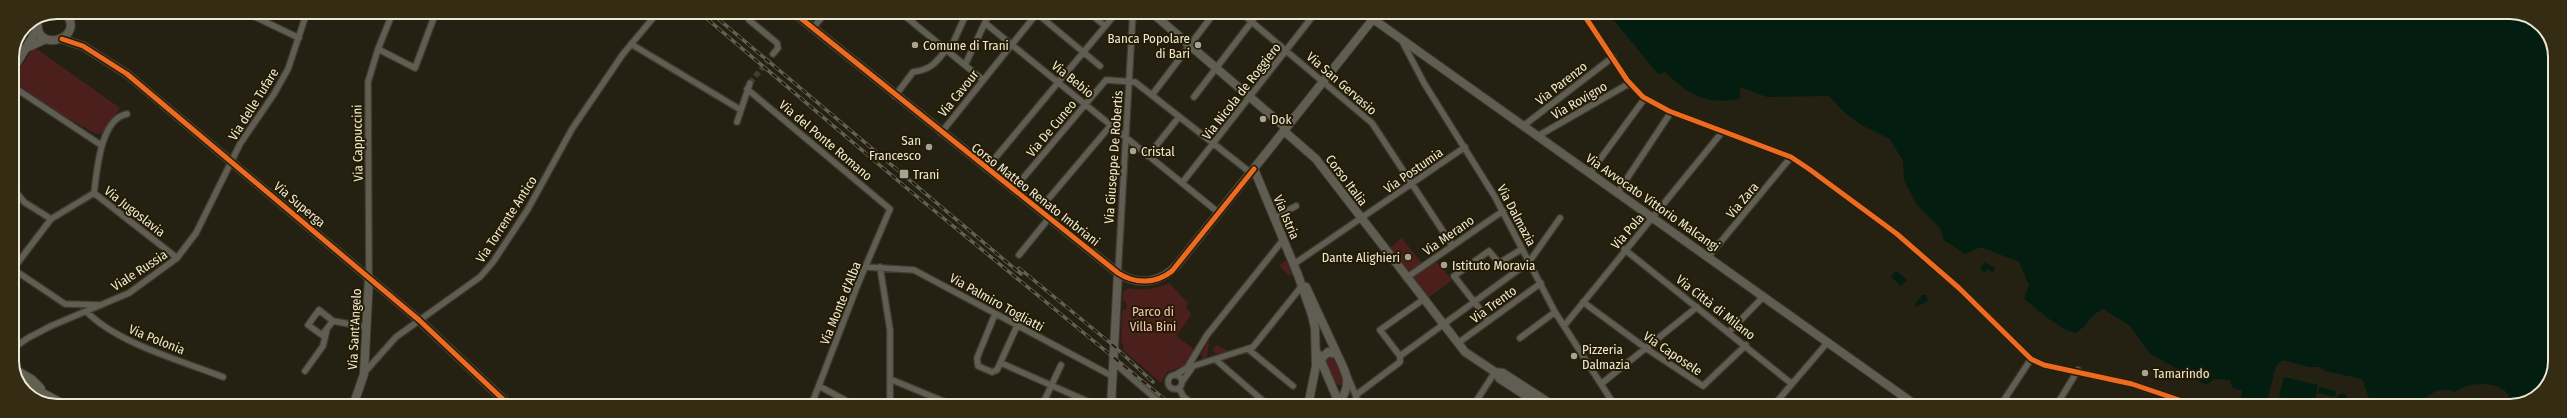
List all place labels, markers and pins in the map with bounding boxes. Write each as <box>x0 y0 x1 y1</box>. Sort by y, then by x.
place label: Banca Popolare di Bari <box>1107 31 1190 61</box>
place label: Comune di Trani <box>923 38 1009 53</box>
marker: Comune di Trani <box>910 40 920 50</box>
marker: Banca Popolare di Bari <box>1193 40 1203 50</box>
place label: Dok <box>1271 112 1292 127</box>
marker: Dok <box>1258 114 1268 124</box>
place label: San Francesco <box>869 133 921 163</box>
marker: San Francesco <box>924 142 934 152</box>
place label: Cristal <box>1141 144 1175 159</box>
marker: Cristal <box>1128 146 1138 156</box>
place label: Trani <box>913 167 939 182</box>
marker: Trani <box>898 168 910 180</box>
place label: Dante Alighieri <box>1322 250 1400 265</box>
marker: Dante Alighieri <box>1403 252 1413 262</box>
place label: Istituto Moravia <box>1452 258 1535 273</box>
marker: Istituto Moravia <box>1439 260 1449 270</box>
place label: Pizzeria Dalmazia <box>1582 342 1630 372</box>
marker: Pizzeria Dalmazia <box>1569 351 1579 361</box>
place label: Tamarindo <box>2153 366 2210 381</box>
marker: Tamarindo <box>2140 368 2150 378</box>

